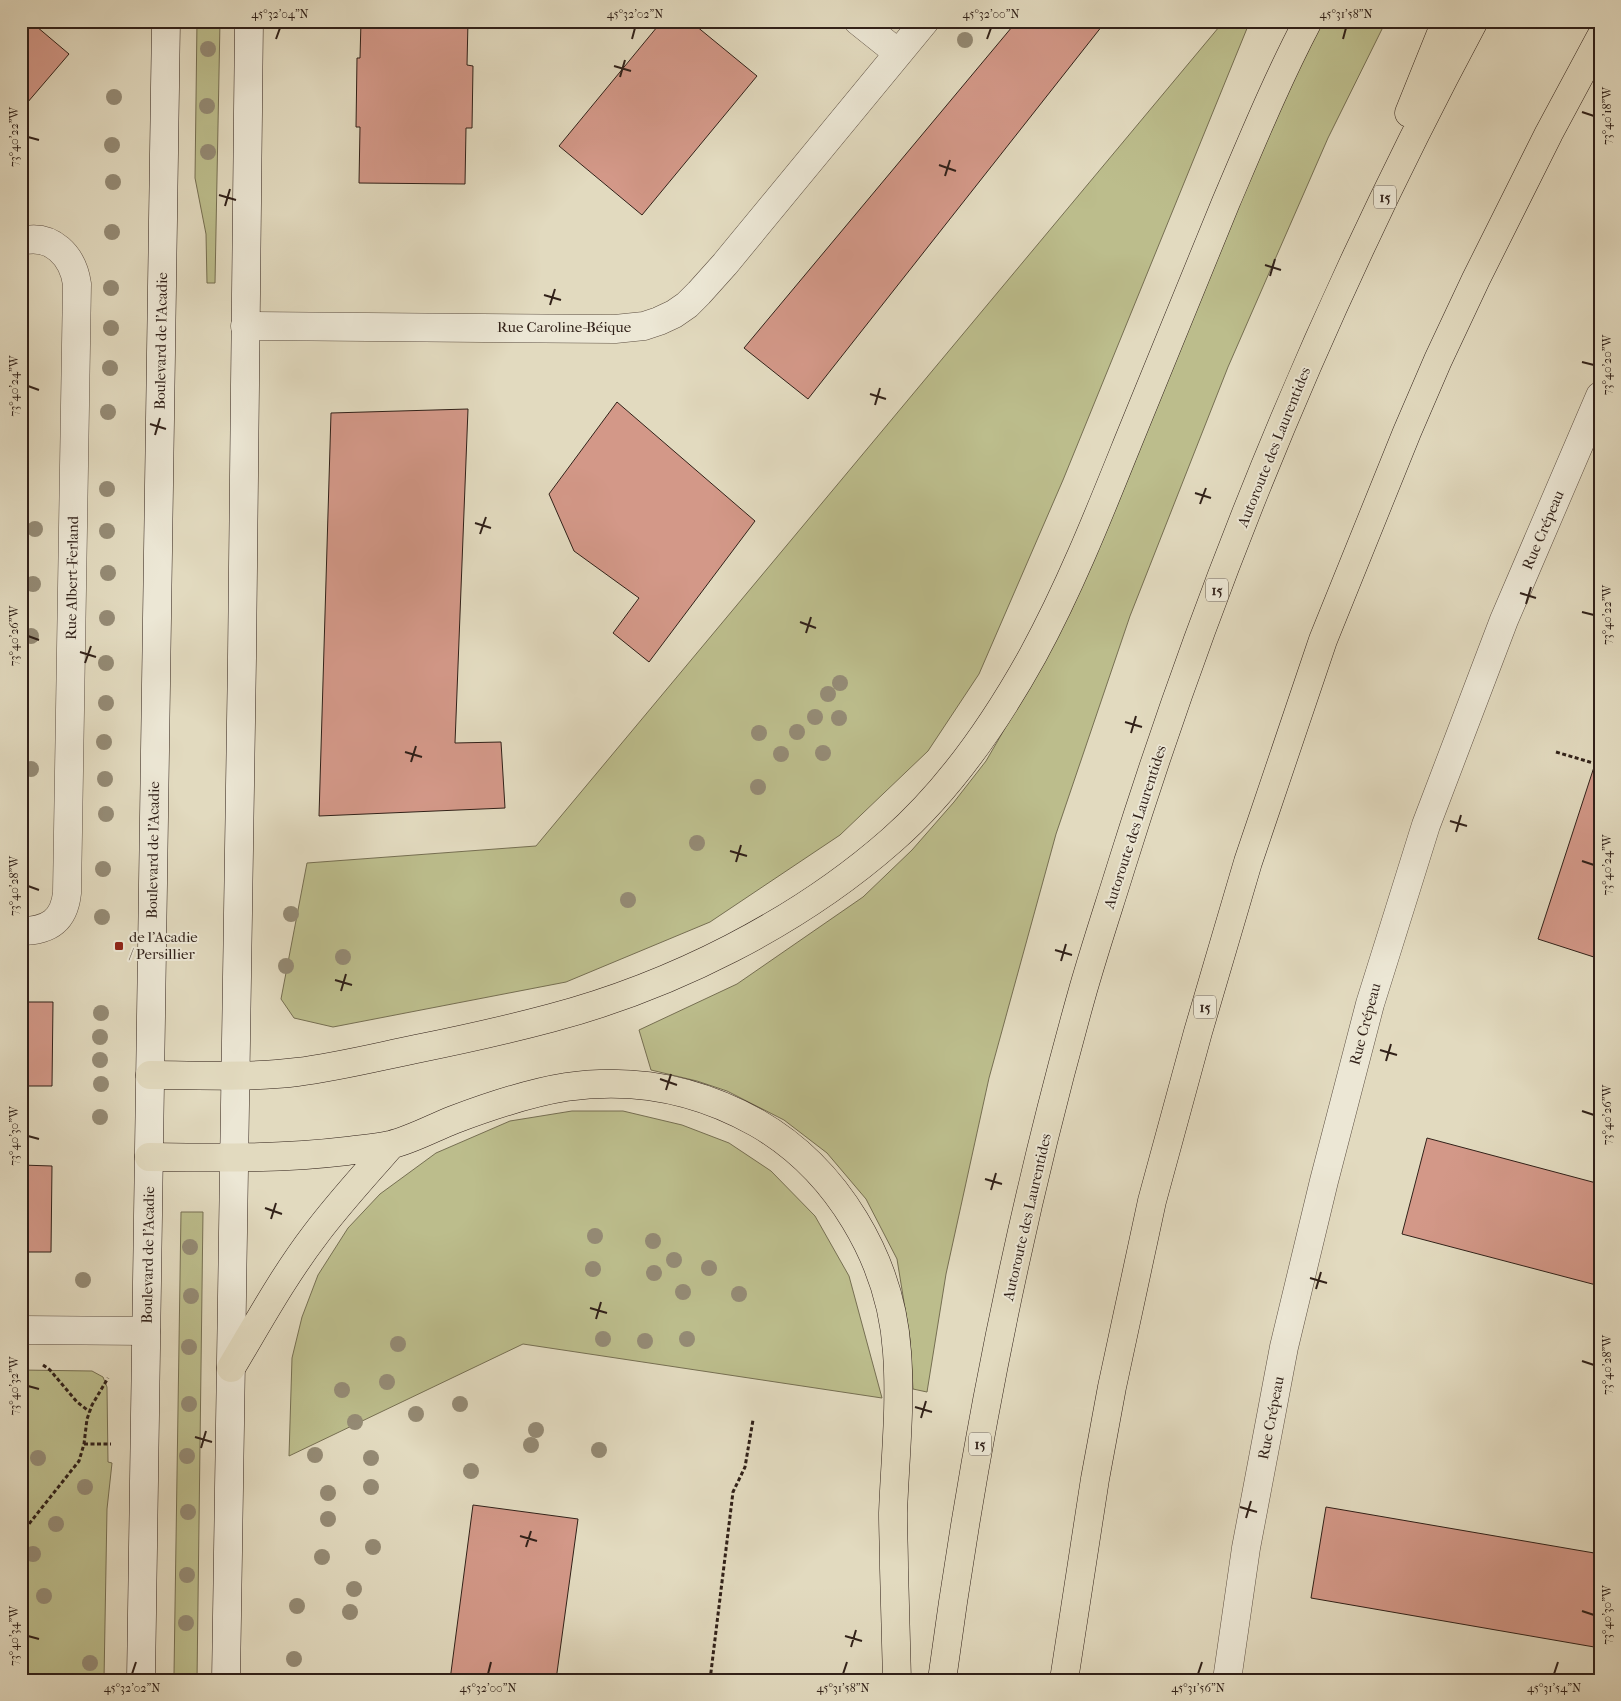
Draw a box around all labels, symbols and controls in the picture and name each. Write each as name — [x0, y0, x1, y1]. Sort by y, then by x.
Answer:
text: 45°32'04"N — [251, 7, 309, 21]
text: 45°32'02"N — [607, 7, 663, 21]
text: 45°32'00"N — [962, 7, 1020, 21]
text: 45°31'58"N — [1319, 7, 1373, 21]
text: 73°40'18"W — [1600, 86, 1614, 145]
text: 73°40'22"W — [7, 106, 21, 167]
road number: 15 — [1374, 186, 1396, 208]
street label: Boulevard de l'Acadie — [151, 271, 171, 410]
street label: Rue Caroline-Béique — [497, 318, 632, 336]
text: 73°40'20"W — [1600, 333, 1614, 395]
text: 73°40'24"W — [7, 354, 21, 417]
street label: Autoroute des Laurentides — [1233, 364, 1315, 531]
street label: Rue Crépeau — [1518, 487, 1568, 572]
street label: Rue Albert-Ferland — [62, 515, 82, 640]
road number: 15 — [1206, 578, 1228, 602]
text: 73°40'22"W — [1600, 584, 1614, 645]
text: 73°40'26"W — [7, 605, 21, 666]
street label: Autoroute des Laurentides — [1100, 742, 1170, 912]
street label: Boulevard de l'Acadie — [143, 780, 163, 919]
text: 73°40'24"W — [1600, 833, 1614, 896]
text: 73°40'28"W — [7, 855, 21, 916]
place label: de l'Acadie / Persillier — [128, 928, 198, 963]
marker: de l'Acadie / Persillier — [113, 940, 125, 952]
street label: Rue Crépeau — [1345, 980, 1385, 1067]
road number: 15 — [1194, 996, 1216, 1019]
text: 73°40'26"W — [1600, 1084, 1614, 1145]
text: 73°40'30"W — [7, 1105, 21, 1166]
street label: Autoroute des Laurentides — [999, 1131, 1055, 1303]
street label: Boulevard de l'Acadie — [138, 1185, 158, 1324]
text: 73°40'28"W — [1600, 1334, 1614, 1395]
text: 73°40'32"W — [7, 1355, 21, 1415]
street label: Rue Crépeau — [1254, 1374, 1288, 1461]
road number: 15 — [969, 1432, 991, 1456]
text: 73°40'30"W — [1600, 1584, 1614, 1645]
text: 73°40'34"W — [7, 1605, 21, 1666]
text: 45°32'02"N — [104, 1681, 160, 1695]
text: 45°32'00"N — [459, 1681, 517, 1695]
text: 45°31'58"N — [816, 1681, 870, 1695]
text: 45°31'56"N — [1171, 1681, 1225, 1695]
text: 45°31'54"N — [1527, 1681, 1581, 1695]

